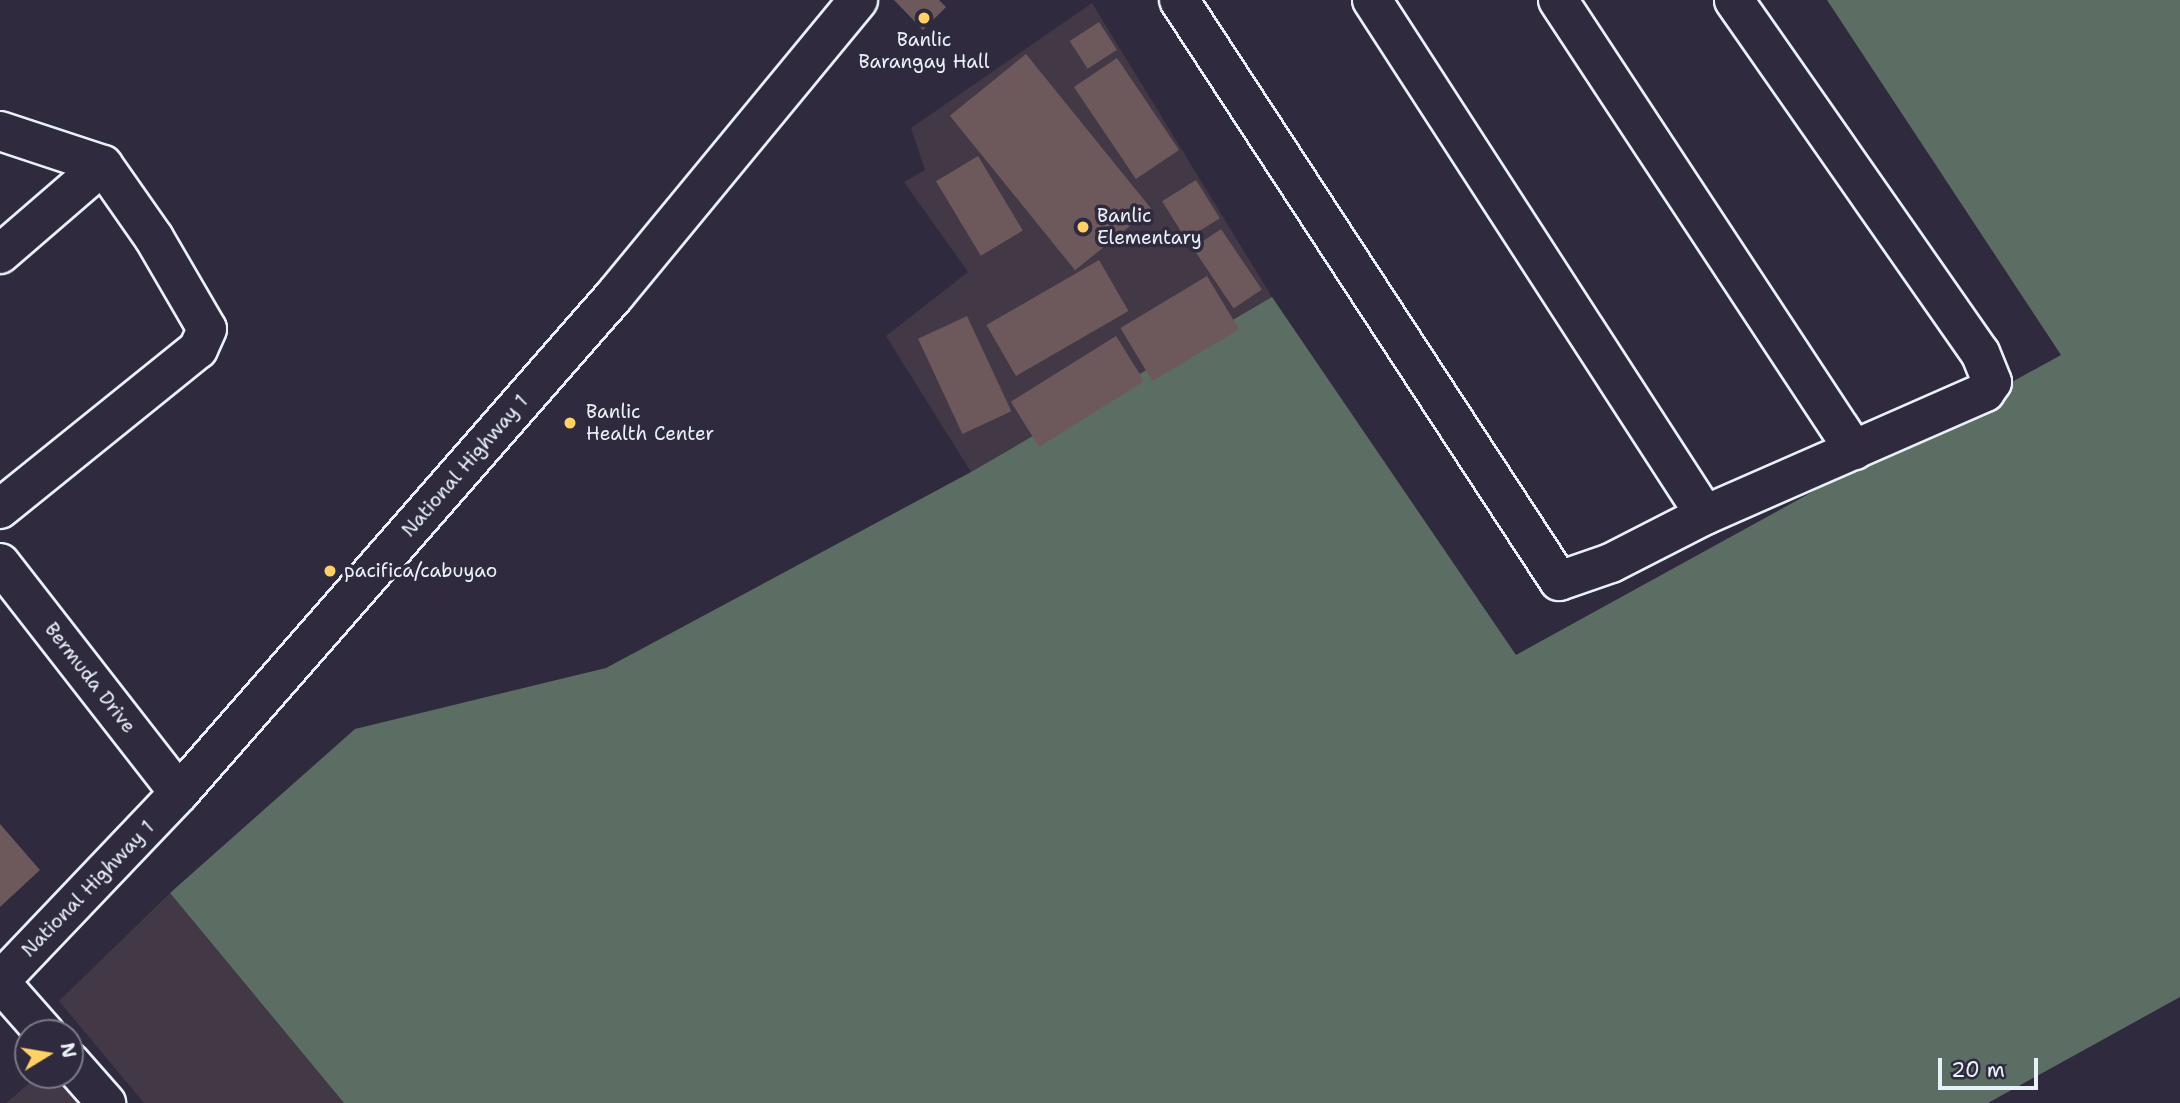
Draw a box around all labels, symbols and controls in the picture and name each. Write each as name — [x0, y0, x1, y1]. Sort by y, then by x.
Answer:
marker: Banlic Barangay Hall — [916, 10, 932, 26]
place label: Banlic Barangay Hall — [859, 29, 989, 73]
place label: Banlic Elementary — [1097, 205, 1202, 249]
marker: Banlic Elementary — [1075, 219, 1091, 235]
street label: National Highway 1 — [397, 390, 533, 542]
place label: Banlic Health Center — [586, 401, 714, 445]
marker: Banlic Health Center — [560, 413, 580, 433]
place label: pacifica/cabuyao — [344, 560, 497, 582]
marker: pacifica/cabuyao — [322, 563, 338, 579]
street label: Bermuda Drive — [40, 618, 140, 738]
street label: National Highway 1 — [17, 816, 159, 962]
north arrow — [14, 1019, 84, 1089]
text: N — [54, 1041, 82, 1060]
scale bar — [1942, 1044, 2042, 1088]
text: 20 m — [1951, 1056, 2005, 1084]

